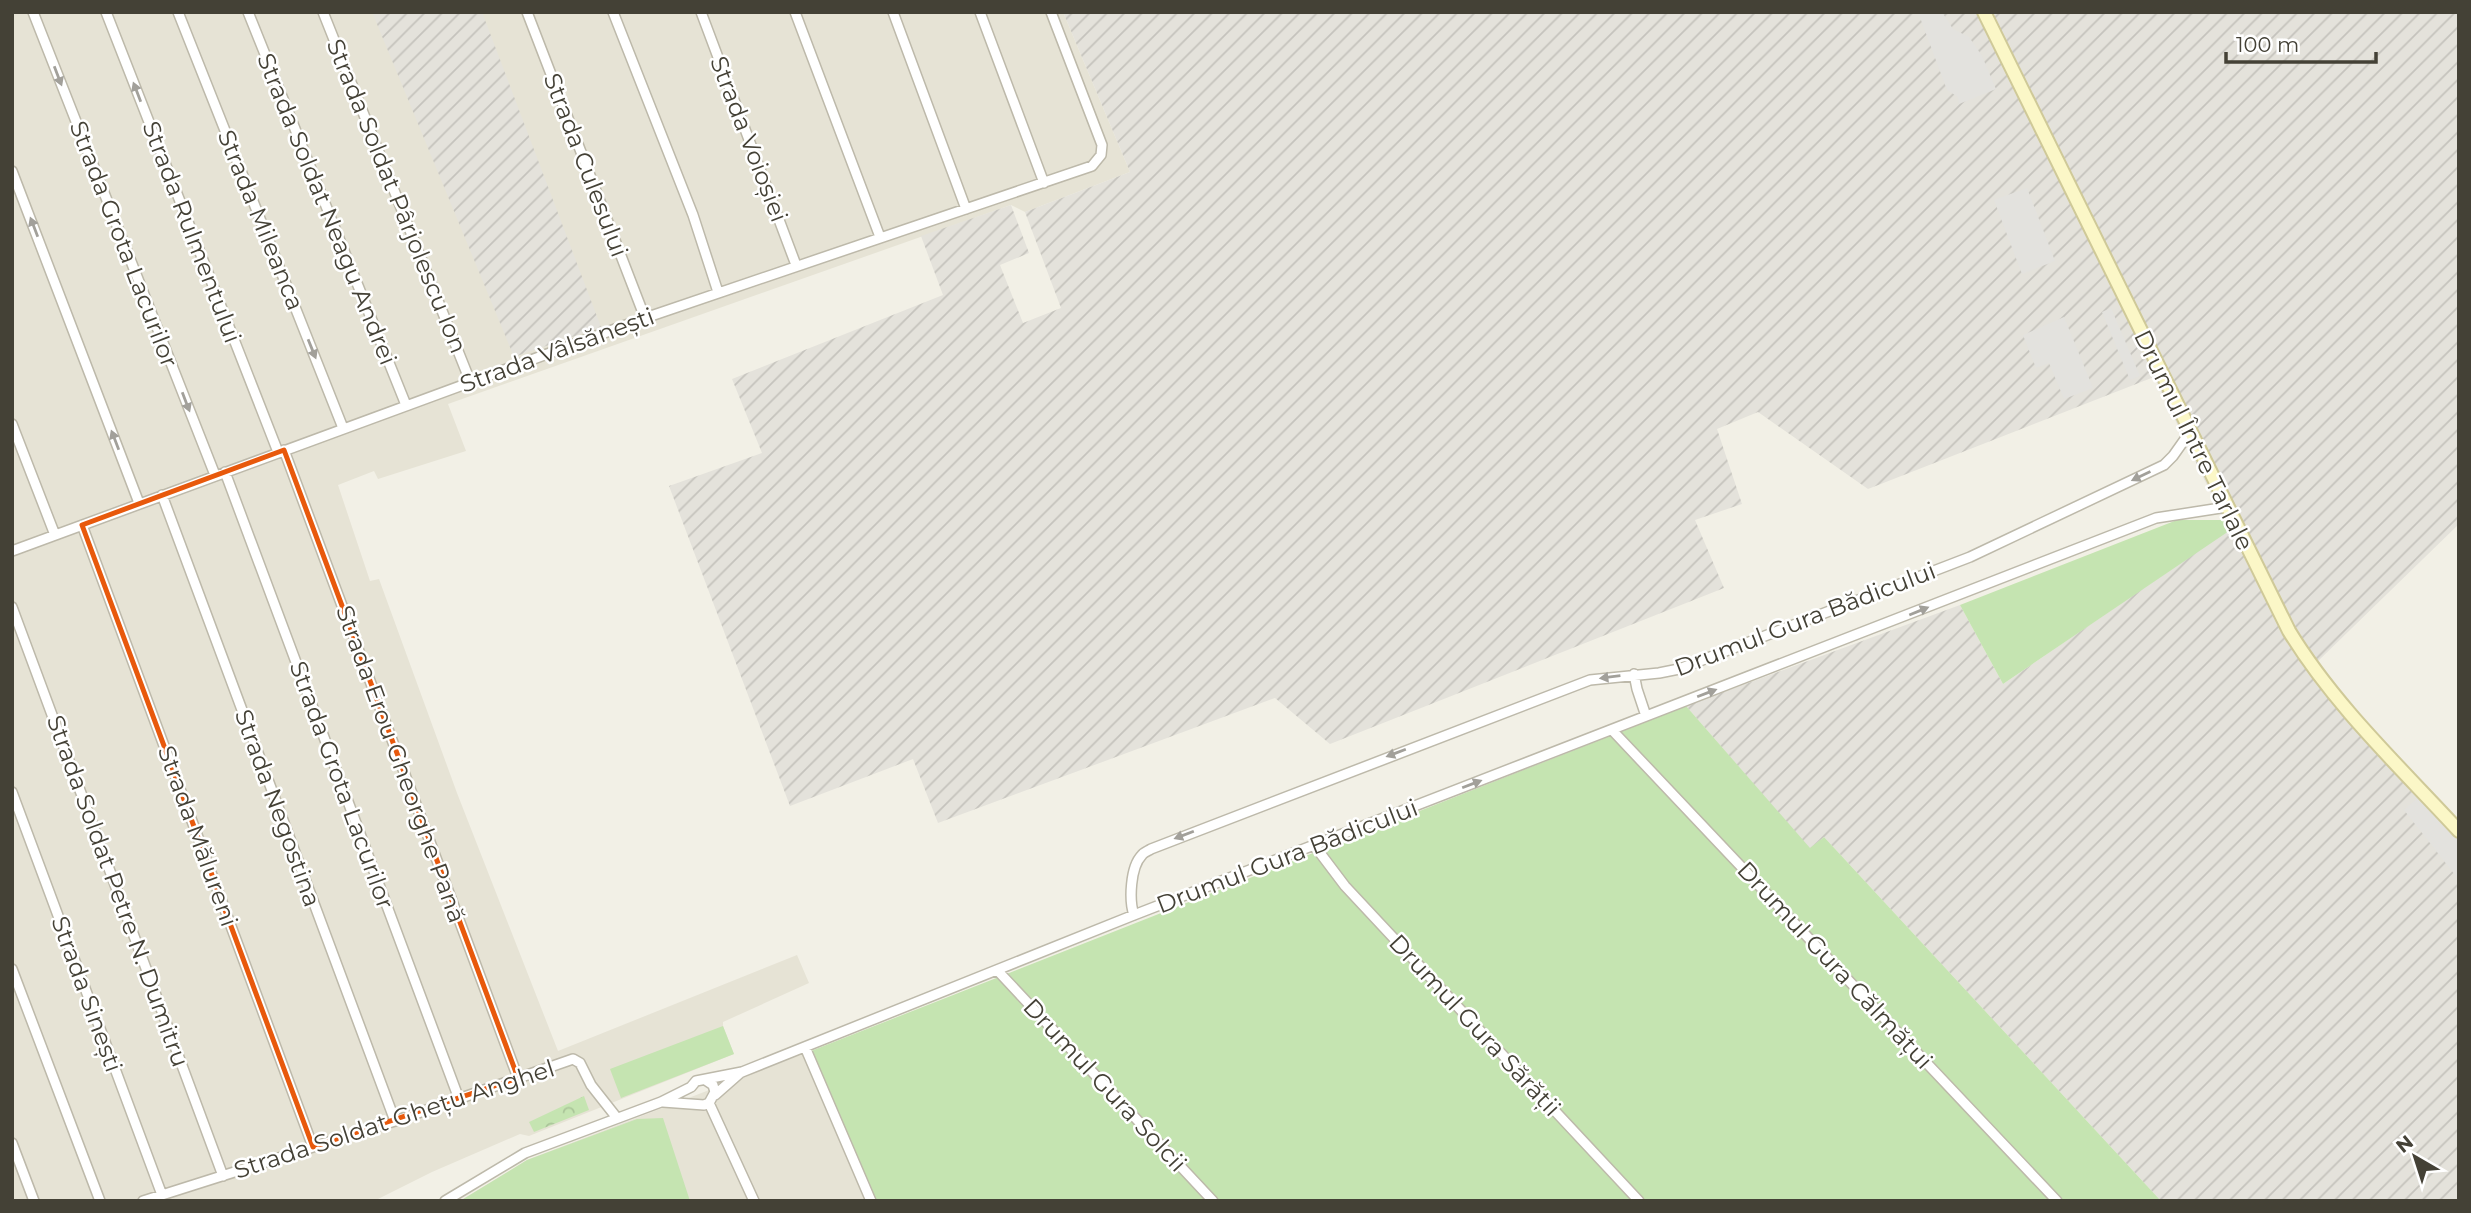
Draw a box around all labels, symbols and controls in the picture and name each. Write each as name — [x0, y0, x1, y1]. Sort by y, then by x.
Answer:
scale bar — [2226, 21, 2376, 65]
text: 100 m — [2236, 32, 2299, 57]
street label: Strada Soldat Pârjolescu Ion — [321, 35, 473, 357]
street label: Strada Soldat Neagu Andrei — [251, 49, 403, 369]
street label: Strada Voioșiei — [704, 52, 794, 226]
one-way arrow — [53, 65, 64, 86]
street label: Strada Culesului — [538, 69, 634, 261]
one-way arrow — [131, 81, 142, 102]
street label: Strada Grota Lacurilor — [64, 117, 184, 371]
street label: Strada Rulmentului — [136, 117, 248, 347]
street label: Strada Mileanca — [212, 126, 310, 314]
one-way arrow — [28, 217, 39, 238]
street label: Strada Vâlsănești — [456, 301, 658, 399]
street label: Drumul Între Tarlale — [2128, 325, 2260, 555]
one-way arrow — [306, 339, 317, 360]
one-way arrow — [181, 391, 192, 412]
one-way arrow — [109, 429, 120, 450]
one-way arrow — [2131, 471, 2151, 482]
street label: Drumul Gura Bădicului — [1670, 556, 1940, 682]
street label: Strada Erou Gheorghe Pană — [330, 601, 472, 927]
one-way arrow — [1908, 605, 1929, 616]
street label: Strada Grota Lacurilor — [284, 657, 400, 913]
one-way arrow — [1599, 672, 1621, 683]
one-way arrow — [1696, 687, 1717, 698]
street label: Strada Negostina — [229, 705, 327, 911]
street label: Strada Soldat Petre N. Dumitru — [41, 711, 195, 1071]
street label: Strada Mălureni — [152, 742, 244, 930]
one-way arrow — [1385, 748, 1406, 759]
one-way arrow — [1461, 778, 1482, 789]
street label: Drumul Gura Bădicului — [1152, 793, 1422, 919]
one-way arrow — [1173, 830, 1194, 841]
street label: Drumul Gura Călmățui — [1731, 855, 1939, 1075]
street label: Strada Sinești — [45, 912, 129, 1076]
street label: Drumul Gura Sărății — [1383, 928, 1567, 1122]
street label: Drumul Gura Solcii — [1017, 992, 1193, 1178]
street label: Strada Soldat Ghețu Anghel — [230, 1053, 558, 1185]
north arrow — [2380, 1122, 2450, 1192]
text: N — [2391, 1130, 2418, 1158]

